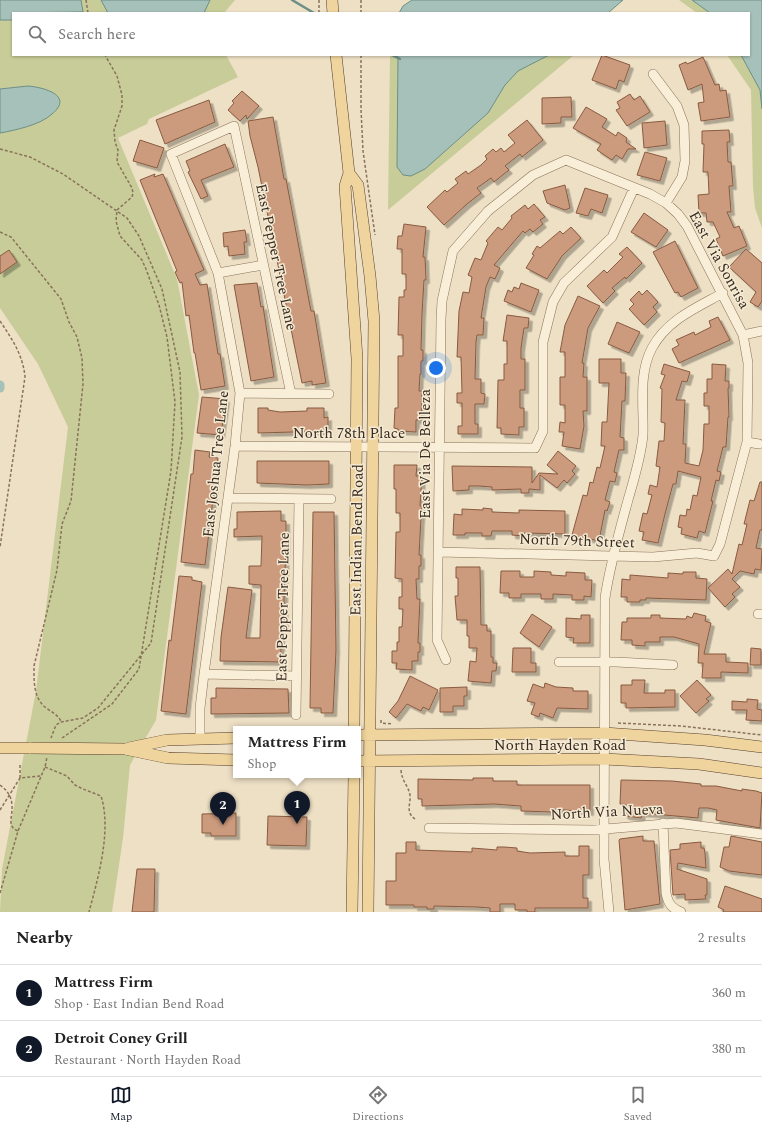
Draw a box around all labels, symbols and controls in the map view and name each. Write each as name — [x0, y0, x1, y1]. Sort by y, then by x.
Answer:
search box — [12, 12, 750, 56]
icon: search — [26, 23, 48, 45]
text: Search here — [58, 23, 136, 46]
street label: East Pepper Tree Lane — [249, 181, 303, 333]
street label: East Via Sonrisa — [683, 207, 756, 314]
your location — [426, 358, 446, 378]
street label: East Via De Belleza — [414, 388, 437, 519]
street label: East Joshua Tree Lane — [197, 389, 235, 539]
street label: North 78th Place — [293, 422, 405, 445]
street label: East Indian Bend Road — [344, 464, 370, 616]
street label: North 79th Street — [519, 527, 635, 555]
street label: East Pepper Tree Lane — [270, 532, 296, 682]
popup — [233, 726, 361, 778]
text: Mattress Firm — [247, 731, 347, 754]
street label: North Hayden Road — [494, 734, 626, 757]
text: Shop — [247, 754, 276, 774]
pin: 1 — [284, 791, 310, 824]
pin: 2 — [210, 792, 236, 825]
street label: North Via Nueva — [550, 798, 665, 826]
text: Nearby — [16, 925, 72, 951]
text: 2 results — [698, 928, 746, 948]
text: Mattress Firm — [54, 971, 153, 994]
text: 1 — [25, 983, 33, 1003]
text: 360 m — [712, 983, 746, 1003]
text: Shop · East Indian Bend Road — [54, 994, 224, 1014]
text: Detroit Coney Grill — [54, 1027, 188, 1050]
text: 2 — [25, 1039, 33, 1059]
text: 380 m — [712, 1039, 746, 1059]
text: Restaurant · North Hayden Road — [54, 1050, 241, 1070]
tab: Map — [110, 1084, 132, 1125]
tab: Directions — [352, 1084, 404, 1125]
tab: Saved — [624, 1084, 652, 1125]

